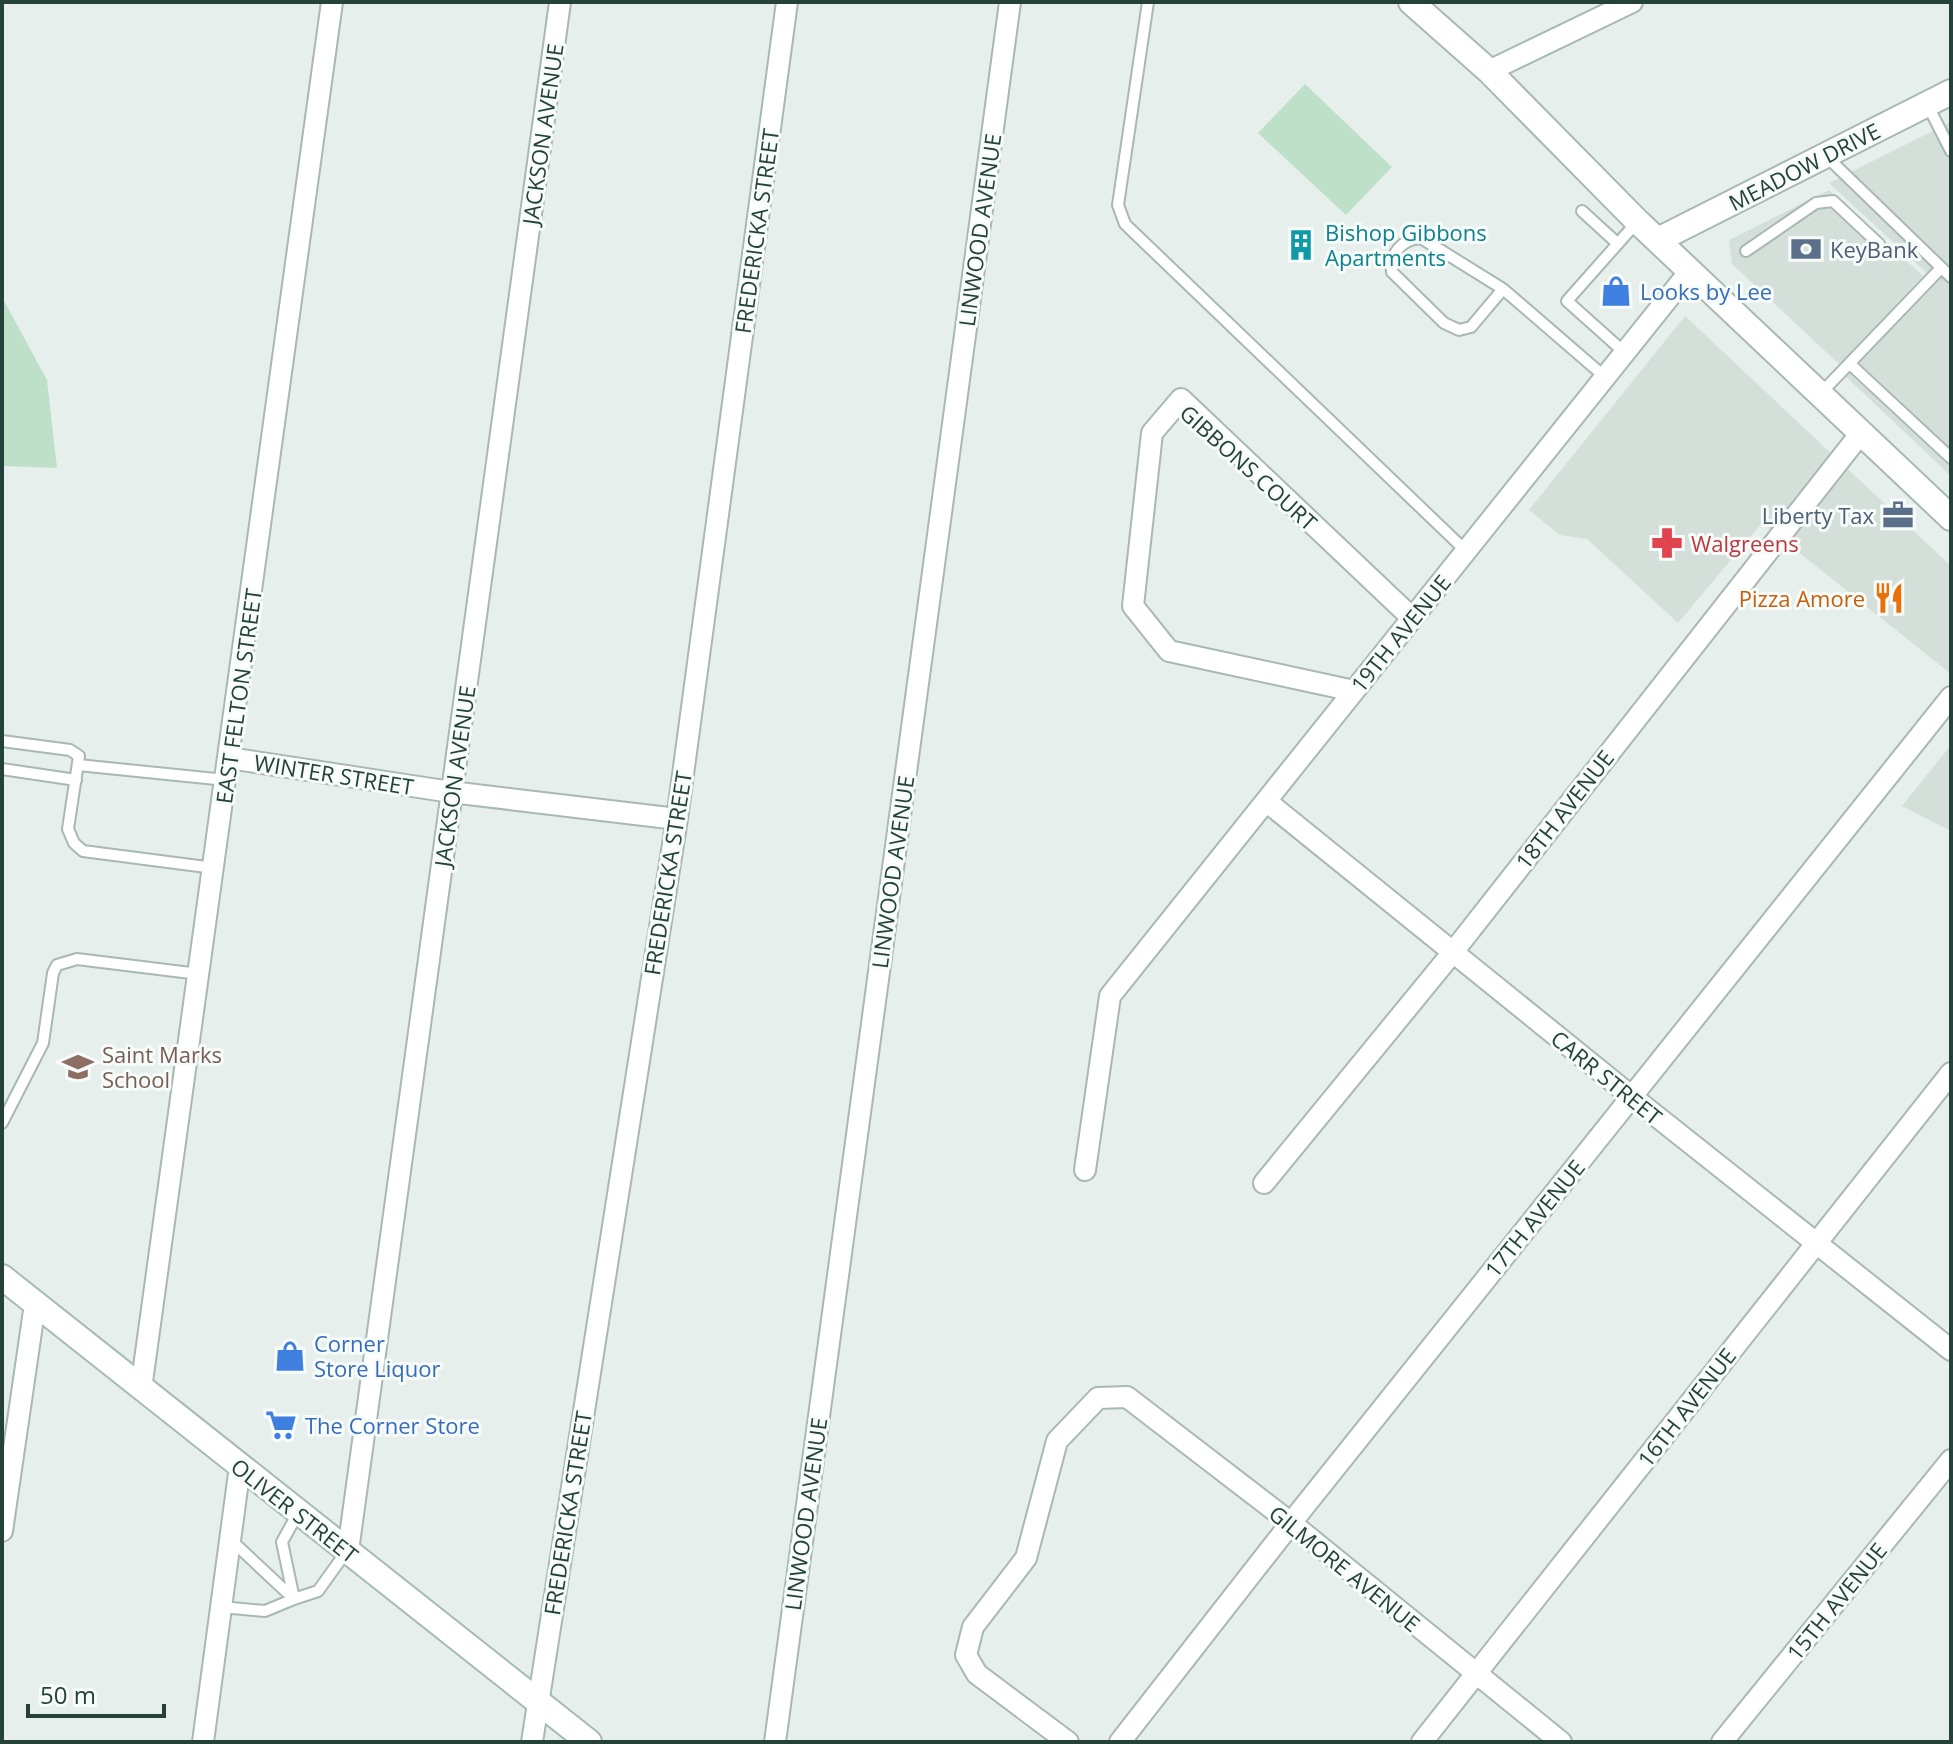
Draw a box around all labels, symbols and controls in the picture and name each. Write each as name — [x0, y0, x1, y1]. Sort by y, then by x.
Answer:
street label: JACKSON AVENUE — [514, 41, 570, 229]
street label: MEADOW DRIVE — [1723, 115, 1885, 217]
street label: FREDERICKA STREET — [727, 127, 785, 335]
street label: LINWOOD AVENUE — [951, 132, 1007, 328]
place label: Bishop Gibbons Apartments — [1325, 217, 1487, 272]
building icon: Bishop Gibbons Apartments — [1284, 228, 1318, 262]
bank icon: KeyBank — [1789, 232, 1823, 266]
place label: KeyBank — [1830, 234, 1919, 264]
shop icon: Looks by Lee — [1599, 274, 1633, 308]
place label: Looks by Lee — [1640, 276, 1772, 306]
street label: GIBBONS COURT — [1174, 397, 1324, 537]
office icon: Liberty Tax — [1881, 498, 1915, 532]
place label: Liberty Tax — [1762, 500, 1874, 530]
pharmacy icon: Walgreens — [1650, 526, 1684, 560]
place label: Walgreens — [1691, 528, 1799, 558]
street label: 19TH AVENUE — [1343, 568, 1457, 698]
restaurant icon: Pizza Amore — [1872, 581, 1906, 615]
place label: Pizza Amore — [1739, 583, 1865, 613]
street label: EAST FELTON STREET — [208, 586, 268, 806]
street label: JACKSON AVENUE — [426, 683, 482, 871]
street label: 18TH AVENUE — [1508, 743, 1620, 875]
street label: WINTER STREET — [252, 747, 416, 801]
street label: FREDERICKA STREET — [636, 769, 698, 977]
street label: LINWOOD AVENUE — [864, 774, 920, 970]
street label: CARR STREET — [1545, 1023, 1669, 1131]
place label: Saint Marks School — [102, 1039, 222, 1094]
school or university icon: Saint Marks School — [61, 1050, 95, 1084]
street label: 17TH AVENUE — [1477, 1153, 1591, 1283]
place label: Corner Store Liquor — [314, 1328, 440, 1383]
shop icon: Corner Store Liquor — [273, 1339, 307, 1373]
street label: 16TH AVENUE — [1630, 1341, 1742, 1473]
supermarket icon: The Corner Store — [264, 1408, 298, 1442]
street label: FREDERICKA STREET — [536, 1409, 598, 1617]
place label: The Corner Store — [305, 1410, 480, 1440]
street label: LINWOOD AVENUE — [777, 1416, 833, 1612]
street label: OLIVER STREET — [225, 1451, 365, 1569]
street label: GILMORE AVENUE — [1263, 1498, 1427, 1638]
street label: 15TH AVENUE — [1779, 1536, 1893, 1666]
scale bar — [28, 1668, 164, 1718]
text: 50 m — [40, 1678, 96, 1711]

